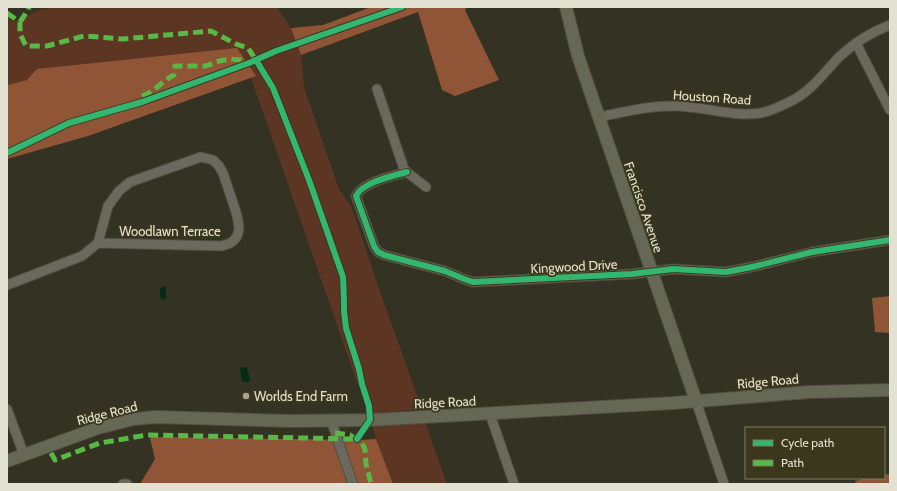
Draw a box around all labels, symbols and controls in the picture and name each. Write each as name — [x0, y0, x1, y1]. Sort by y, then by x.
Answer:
street label: Houston Road — [672, 86, 752, 108]
street label: Francisco Avenue — [621, 160, 667, 255]
street label: Woodlawn Terrace — [119, 223, 221, 239]
street label: Kingwood Drive — [530, 256, 618, 276]
street label: Ridge Road — [736, 370, 800, 392]
place label: Worlds End Farm — [254, 388, 348, 404]
marker: Worlds End Farm — [241, 391, 251, 401]
street label: Ridge Road — [414, 392, 476, 412]
street label: Ridge Road — [75, 398, 139, 428]
legend — [745, 427, 885, 479]
text: Cycle path — [781, 435, 834, 450]
text: Path — [781, 455, 804, 470]

